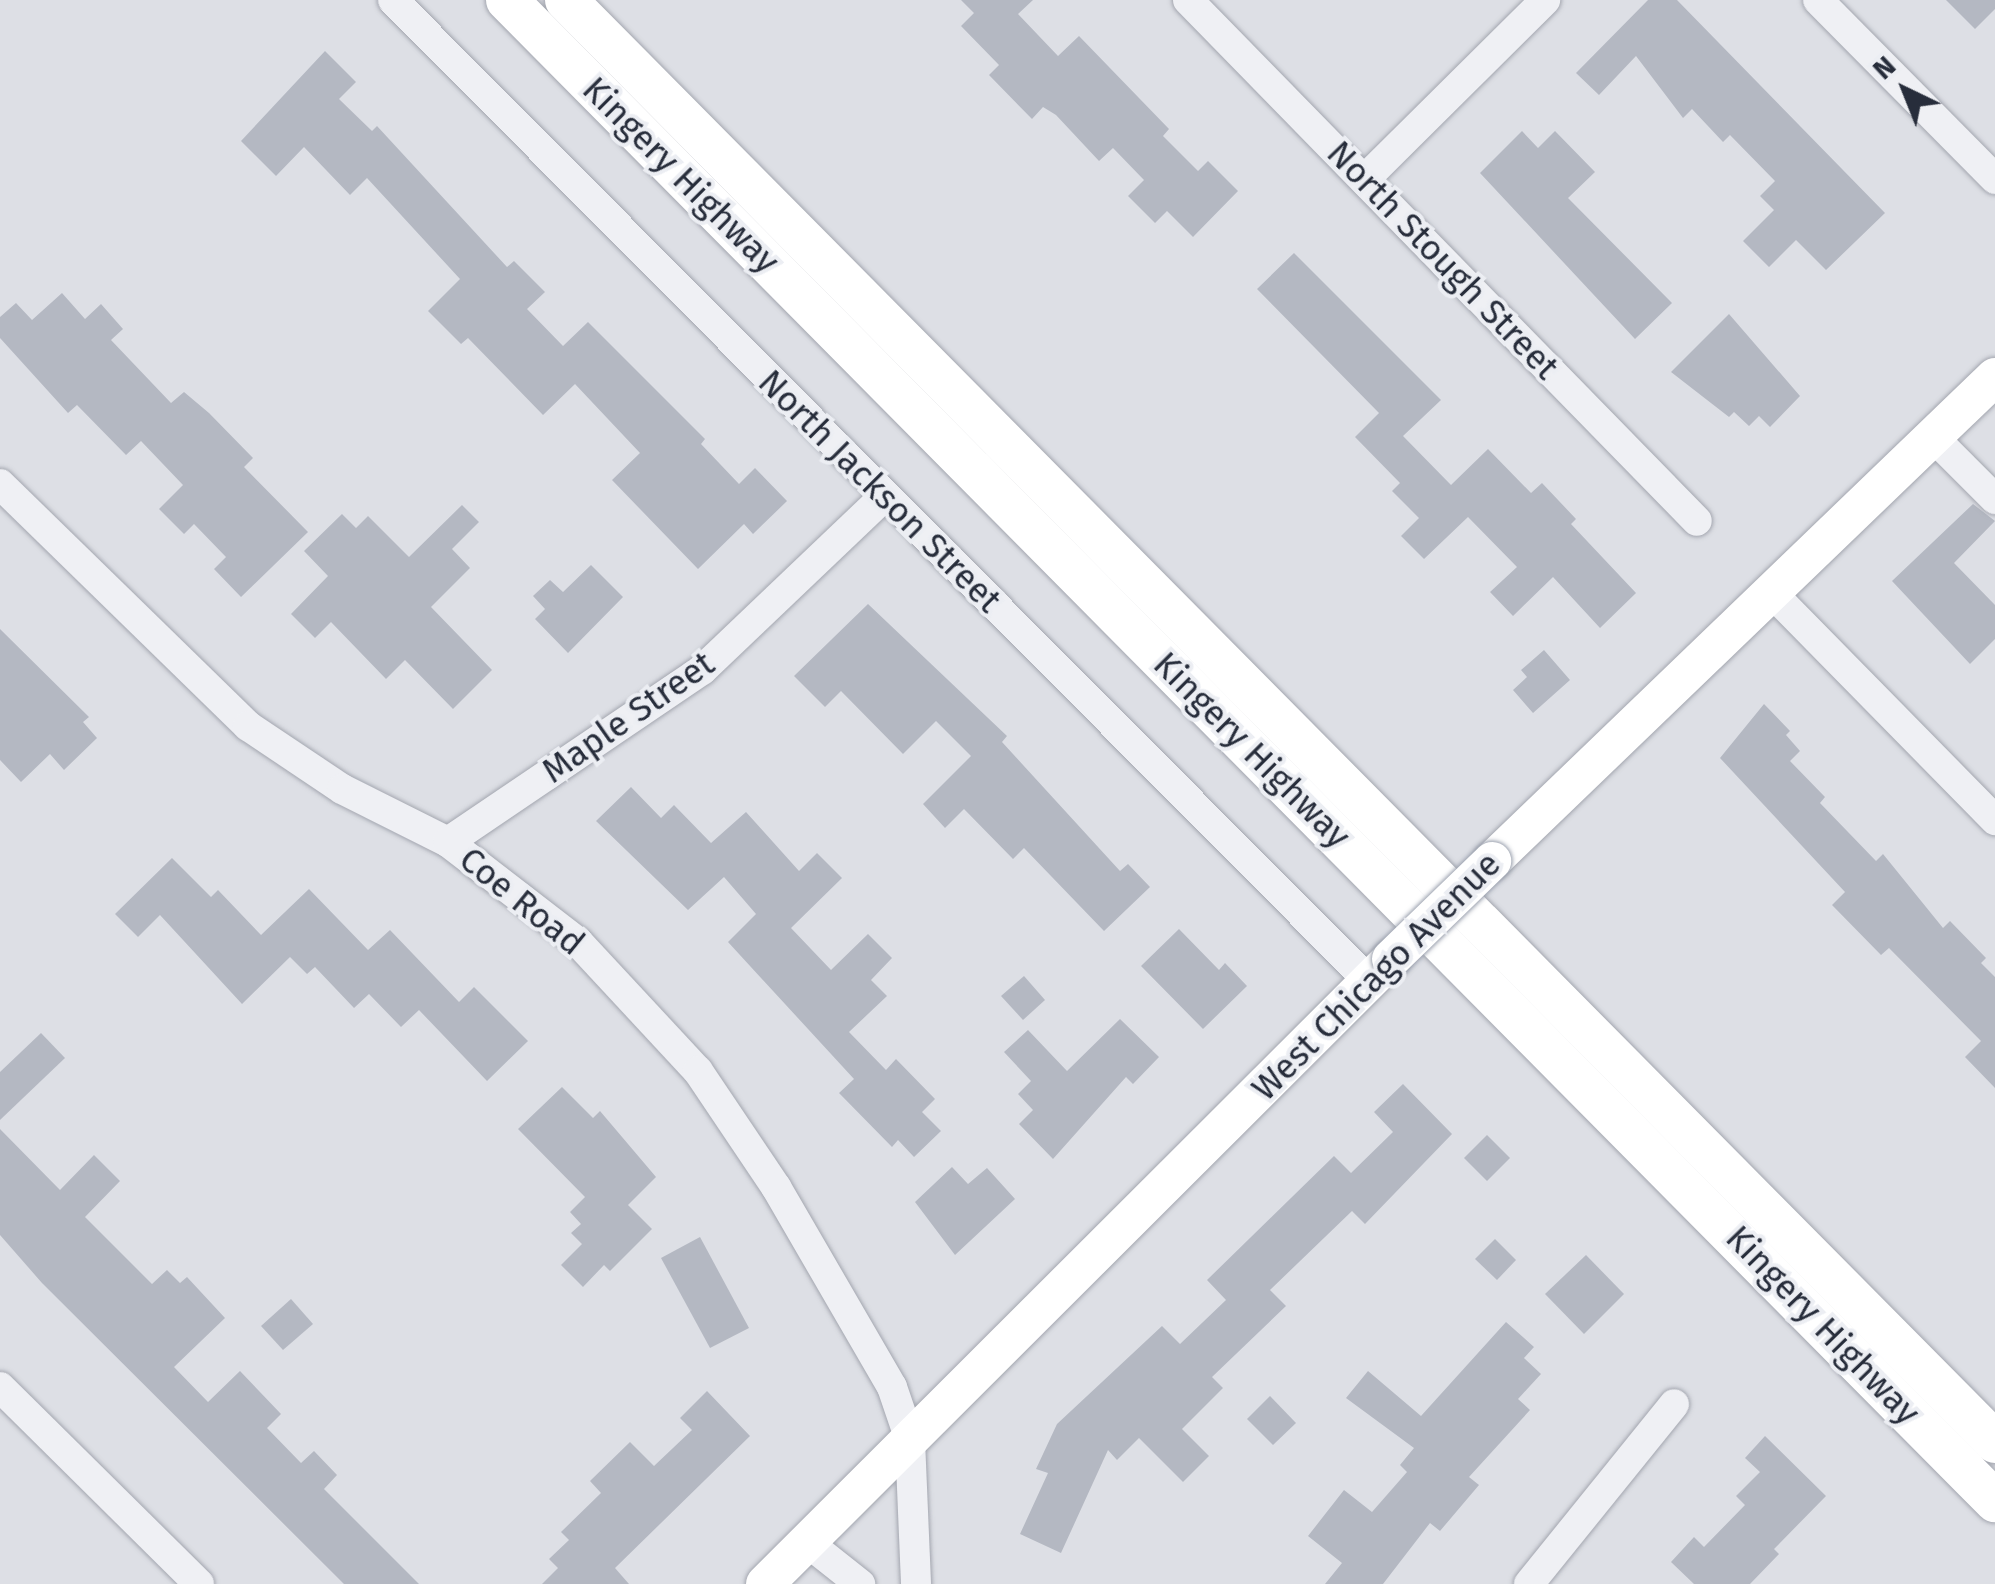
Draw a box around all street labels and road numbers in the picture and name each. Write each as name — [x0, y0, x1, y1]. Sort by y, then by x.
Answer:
street label: Kingery Highway — [574, 68, 788, 282]
street label: North Stough Street — [1318, 132, 1568, 388]
street label: North Jackson Street — [750, 361, 1010, 621]
street label: Maple Street — [534, 642, 722, 792]
street label: Kingery Highway — [1145, 643, 1359, 857]
street label: Coe Road — [451, 838, 593, 964]
street label: West Chicago Avenue — [1243, 843, 1509, 1109]
street label: Kingery Highway — [1717, 1217, 1929, 1433]

